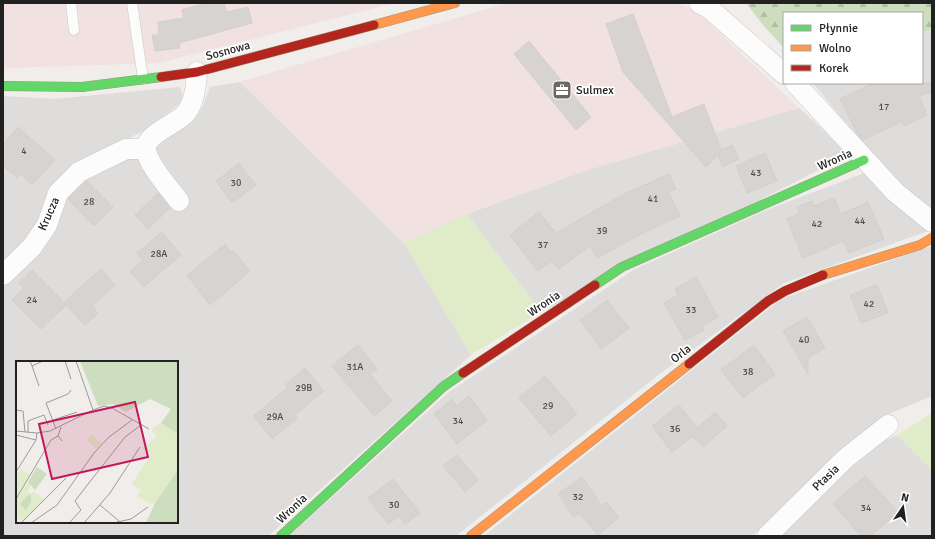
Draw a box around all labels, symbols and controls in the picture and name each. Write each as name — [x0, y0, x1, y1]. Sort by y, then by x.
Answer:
legend — [783, 12, 923, 84]
text: Płynnie — [819, 21, 858, 36]
street label: Sosnowa — [204, 38, 252, 64]
text: Wolno — [819, 41, 851, 56]
text: Korek — [819, 61, 848, 76]
office icon: Sulmex — [551, 79, 573, 101]
place label: Sulmex — [576, 83, 614, 98]
house number: 17 — [879, 101, 889, 113]
house number: 4 — [21, 145, 27, 157]
street label: Wronia — [815, 146, 855, 174]
house number: 43 — [751, 167, 761, 179]
house number: 30 — [231, 177, 241, 189]
house number: 41 — [648, 193, 658, 205]
street label: Krucza — [35, 195, 63, 233]
house number: 28 — [84, 196, 94, 208]
house number: 44 — [855, 215, 866, 227]
house number: 42 — [812, 218, 822, 230]
house number: 39 — [597, 225, 607, 237]
house number: 37 — [538, 239, 548, 251]
house number: 28A — [151, 248, 167, 260]
street label: Wronia — [525, 288, 563, 320]
house number: 24 — [27, 294, 38, 306]
house number: 42 — [864, 298, 874, 310]
house number: 33 — [686, 304, 696, 316]
house number: 40 — [799, 334, 809, 346]
street label: Orla — [668, 341, 694, 367]
inset map — [16, 361, 178, 523]
house number: 31A — [347, 361, 363, 373]
house number: 38 — [743, 366, 753, 378]
house number: 29B — [296, 382, 312, 394]
house number: 29 — [543, 400, 553, 412]
house number: 29A — [267, 411, 283, 423]
house number: 34 — [453, 415, 464, 427]
house number: 36 — [670, 423, 680, 435]
street label: Ptasia — [809, 462, 843, 494]
north arrow — [883, 487, 923, 527]
street label: Wronia — [274, 491, 310, 527]
house number: 32 — [573, 491, 583, 503]
text: N — [900, 491, 910, 505]
house number: 30 — [389, 499, 399, 511]
house number: 34 — [861, 502, 872, 514]

